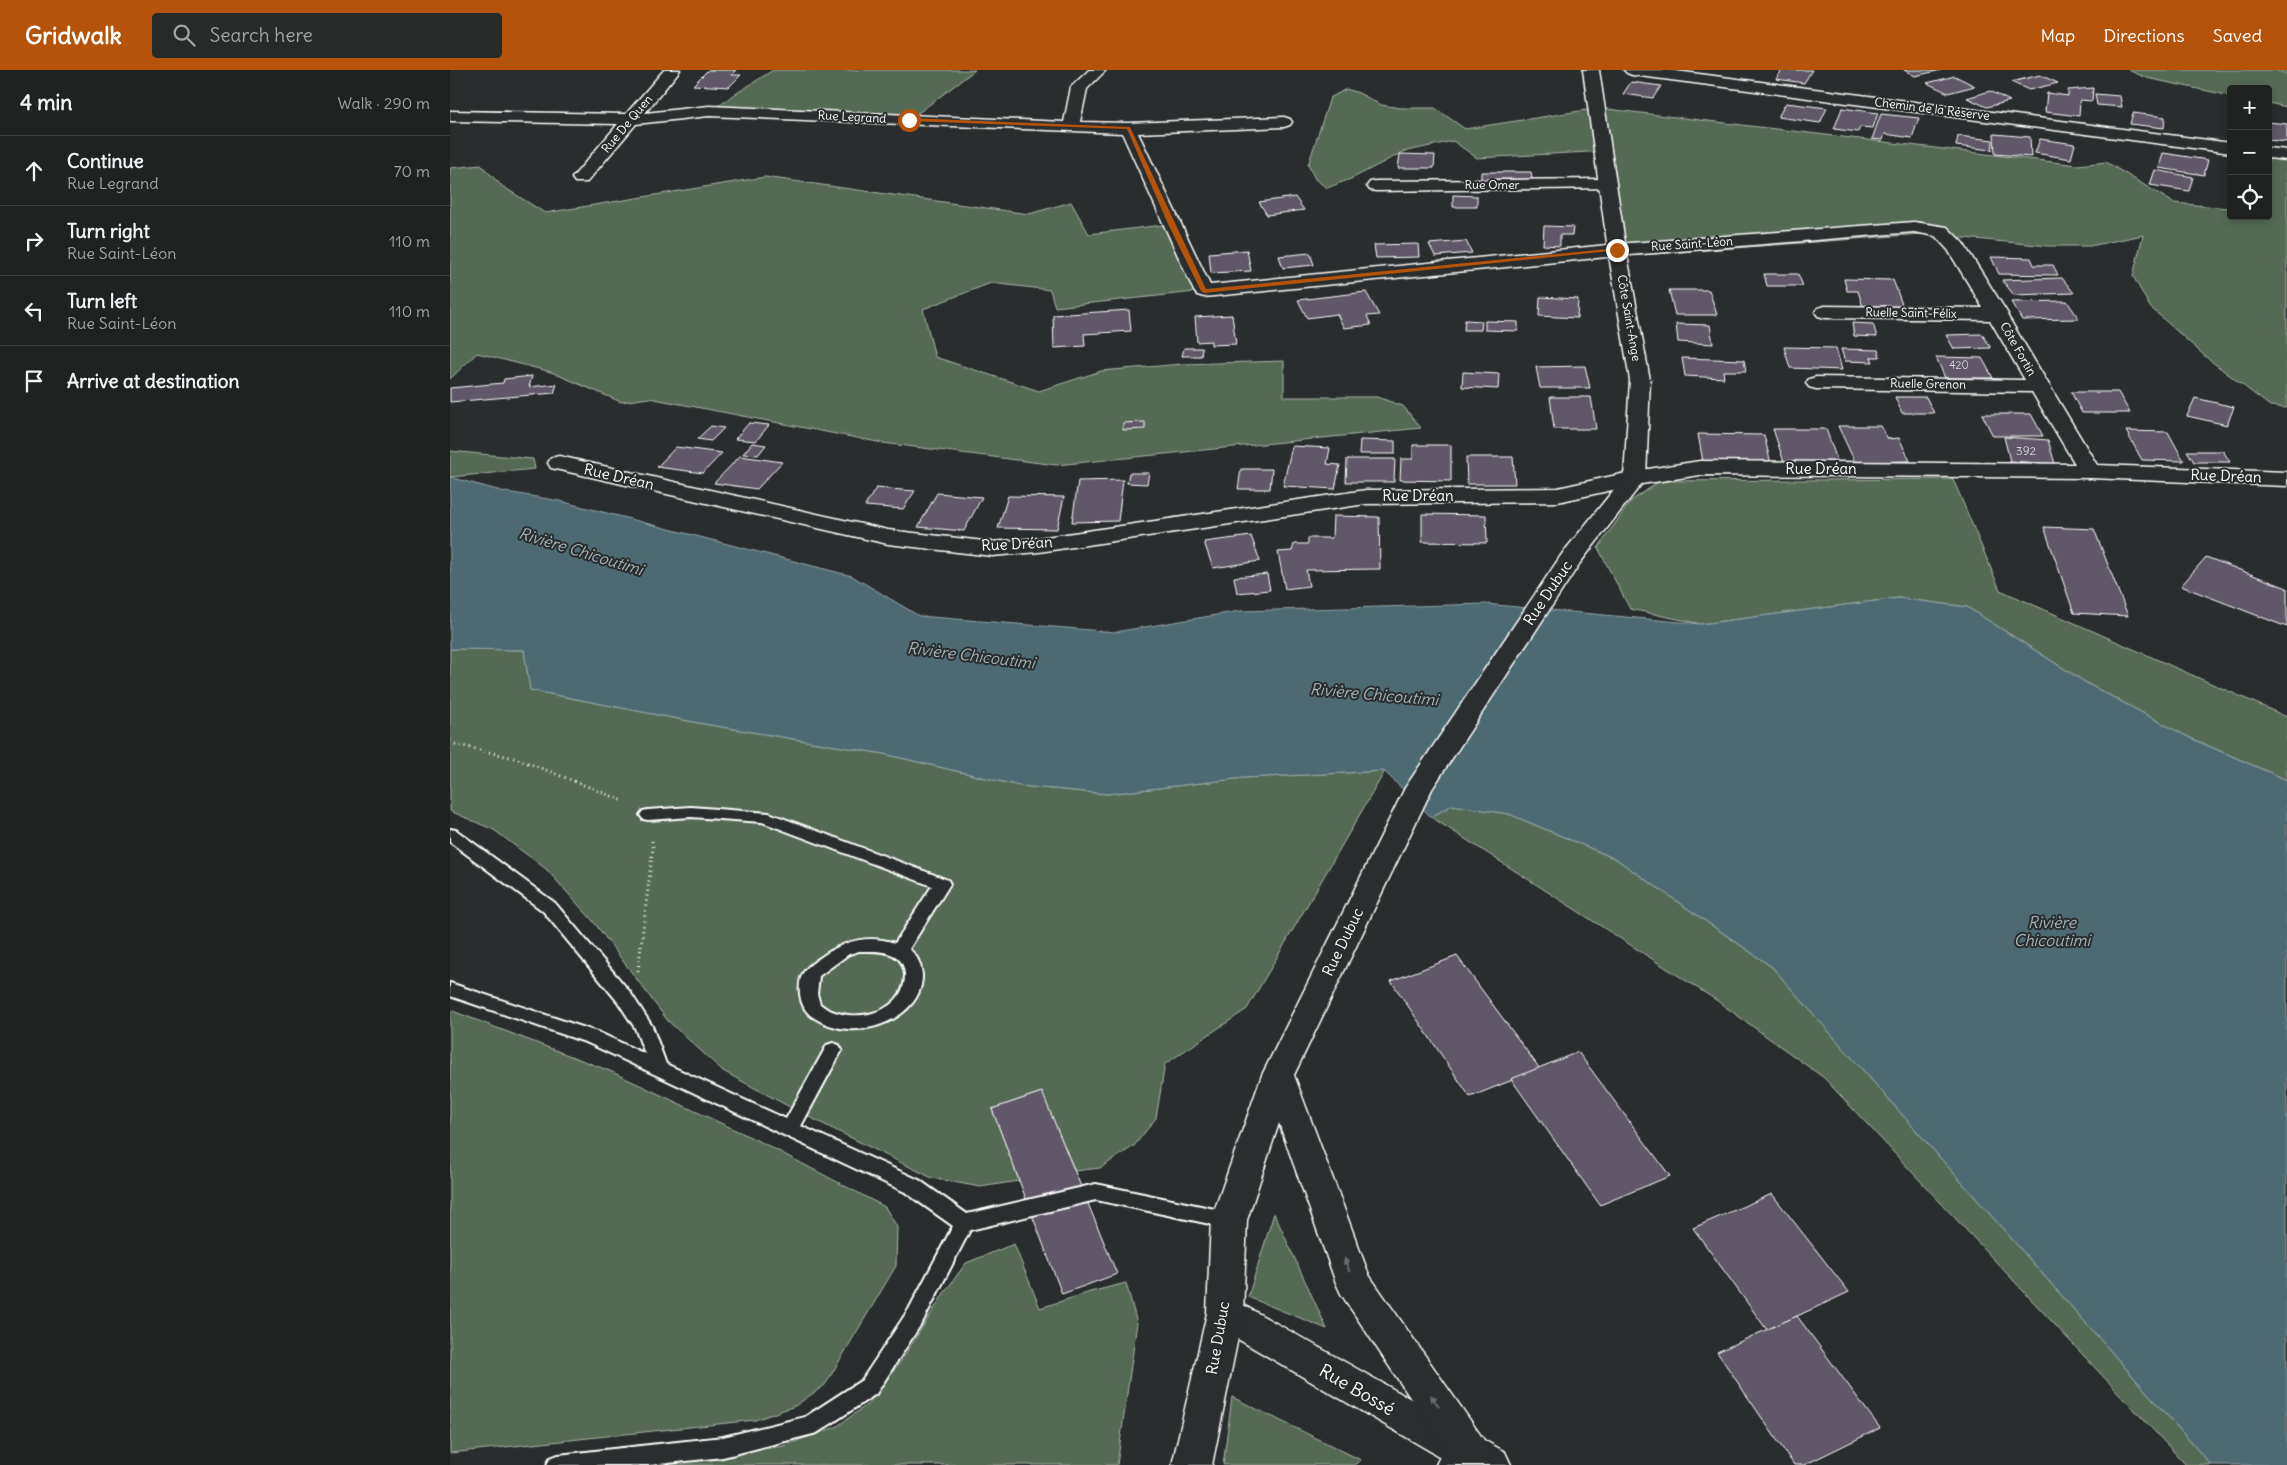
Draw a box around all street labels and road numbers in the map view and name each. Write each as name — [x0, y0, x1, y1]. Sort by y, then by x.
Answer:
street label: Rue De Quen — [598, 92, 655, 156]
street label: Chemin de la Réserve — [1874, 94, 1991, 123]
street label: Rue Legrand — [817, 107, 887, 126]
street label: Rue Omer — [1464, 177, 1520, 192]
street label: Rue Saint-Léon — [1650, 233, 1733, 254]
street label: Côte Saint-Ange — [1615, 274, 1644, 362]
street label: Ruelle Saint-Félix — [1865, 304, 1957, 321]
street label: Côte Fortin — [1997, 319, 2040, 378]
street label: Ruelle Grenon — [1890, 375, 1966, 392]
street label: Rue Dréan — [582, 459, 656, 494]
street label: Rue Dréan — [1785, 459, 1857, 478]
street label: Rue Dréan — [2190, 465, 2262, 486]
street label: Rue Dréan — [1382, 486, 1454, 505]
street label: Rue Dréan — [981, 532, 1053, 555]
street label: Rue Dubuc — [1519, 557, 1576, 629]
street label: Rue Dubuc — [1318, 904, 1367, 979]
street label: Rue Dubuc — [1202, 1300, 1233, 1376]
street label: Rue Bossé — [1315, 1359, 1399, 1420]

